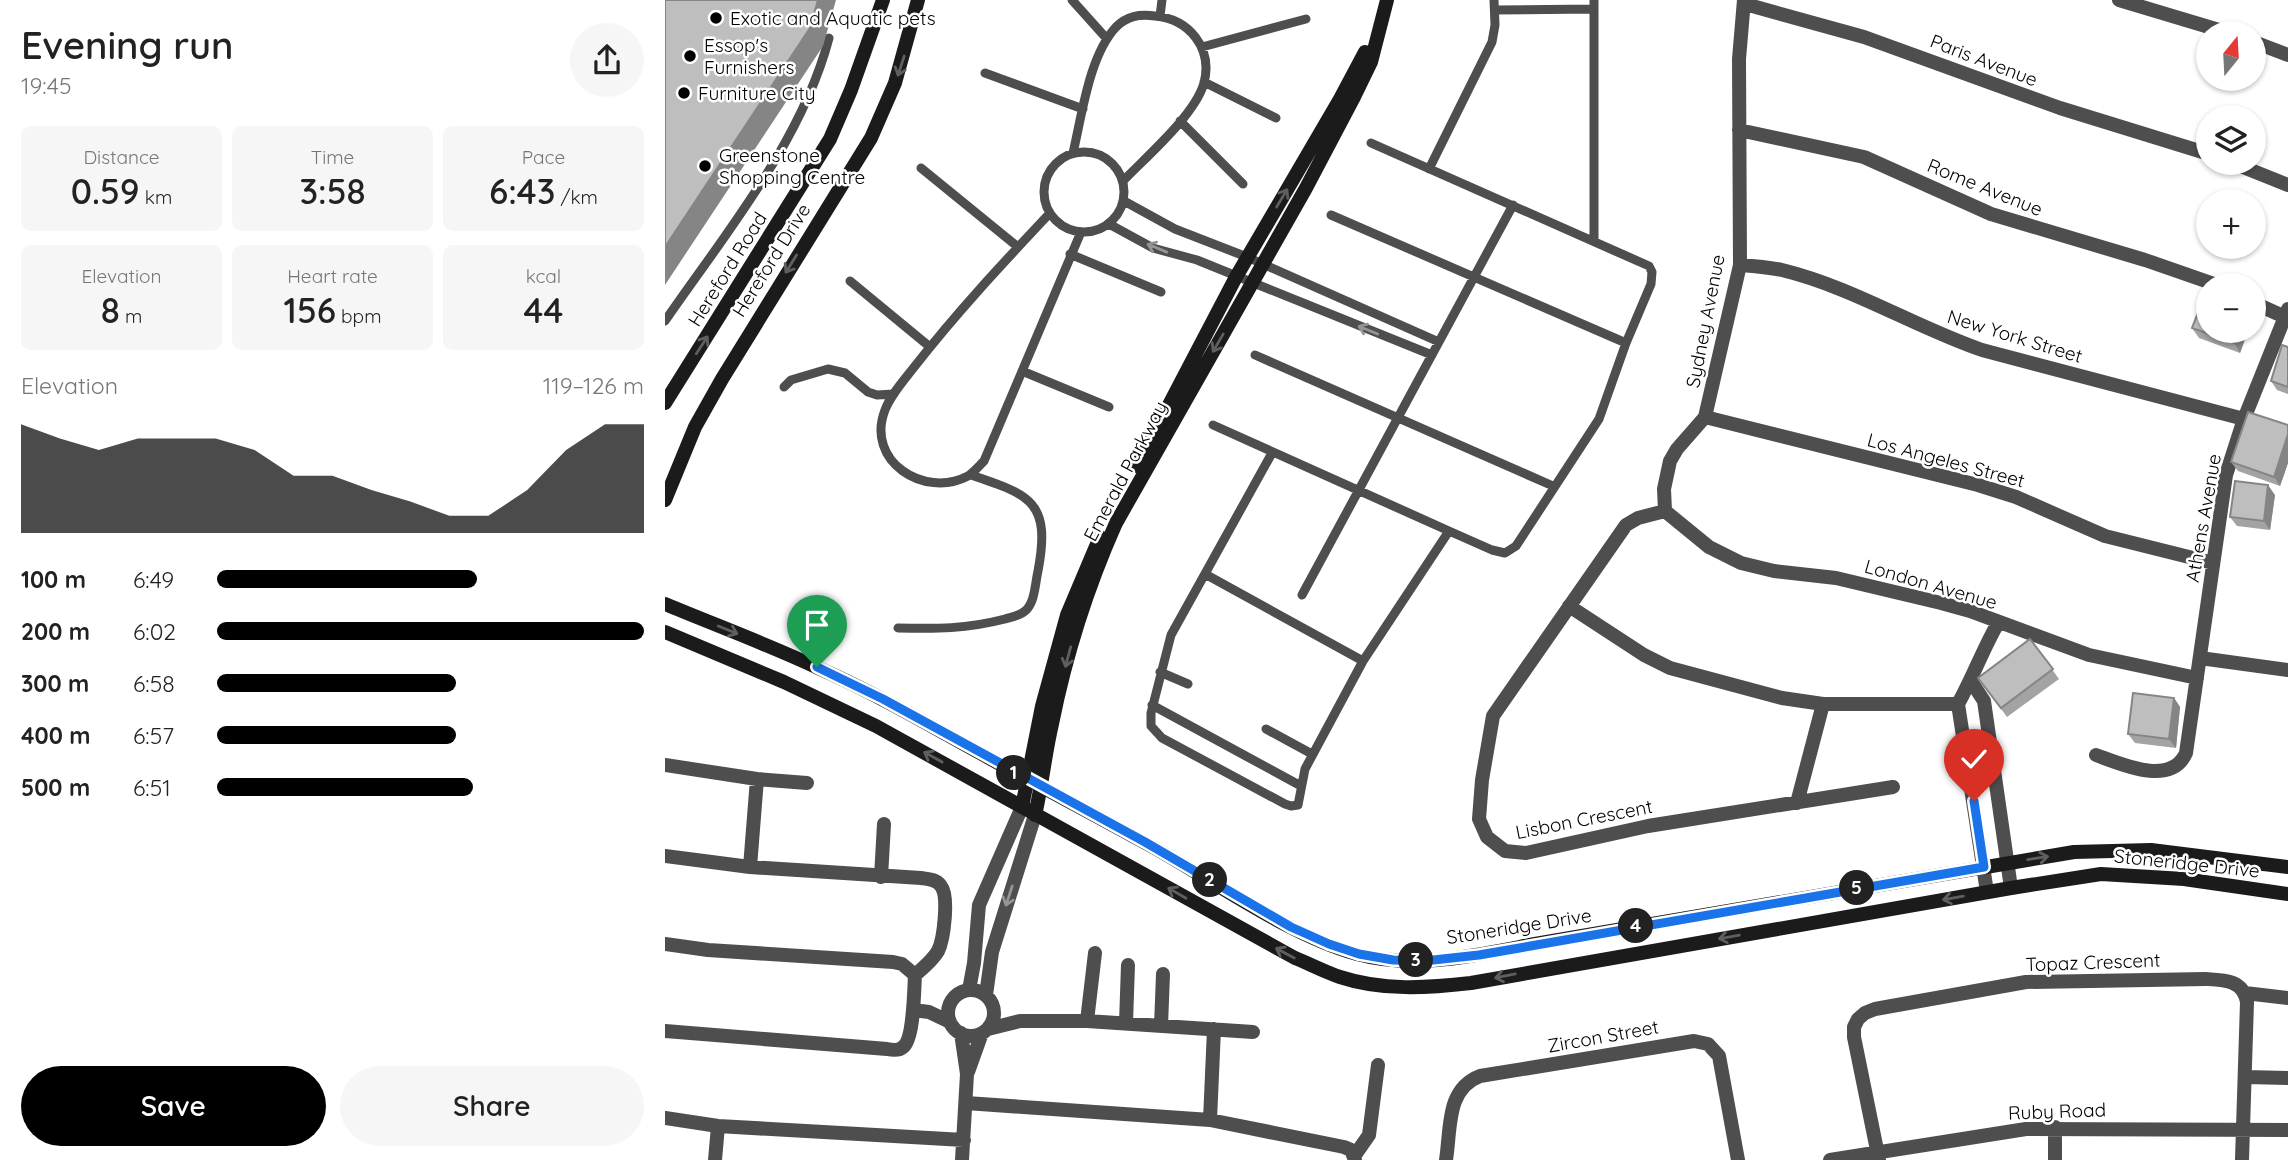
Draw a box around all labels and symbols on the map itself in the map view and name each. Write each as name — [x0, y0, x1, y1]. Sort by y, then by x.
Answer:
place label: Exotic and Aquatic pets — [730, 6, 936, 30]
marker: Exotic and Aquatic pets — [708, 10, 724, 26]
north arrow — [2196, 21, 2266, 91]
street label: Paris Avenue — [1927, 29, 2041, 91]
place label: Essop's Furnishers — [704, 33, 794, 79]
marker: Essop's Furnishers — [682, 48, 698, 64]
one-way arrow — [893, 55, 906, 77]
place label: Furniture City — [698, 81, 815, 105]
marker: Furniture City — [676, 85, 692, 101]
place label: Greenstone Shopping Centre — [719, 143, 865, 189]
street label: Rome Avenue — [1924, 153, 2046, 221]
marker: Greenstone Shopping Centre — [697, 158, 713, 174]
one-way arrow — [1275, 188, 1289, 208]
street label: Hereford Drive — [727, 199, 815, 321]
street label: Hereford Road — [682, 207, 772, 331]
one-way arrow — [1146, 241, 1168, 254]
street label: Sydney Avenue — [1680, 252, 1730, 390]
one-way arrow — [783, 254, 797, 274]
street label: New York Street — [1945, 304, 2085, 368]
one-way arrow — [1358, 322, 1380, 335]
one-way arrow — [1211, 332, 1225, 352]
one-way arrow — [695, 336, 709, 356]
street label: Emerald Parkway — [1078, 397, 1172, 545]
street label: Los Angeles Street — [1865, 427, 2027, 493]
street label: Athens Avenue — [2180, 452, 2226, 584]
street label: London Avenue — [1862, 554, 2000, 614]
pin — [787, 595, 847, 667]
one-way arrow — [717, 625, 738, 638]
one-way arrow — [1061, 645, 1074, 668]
pin — [1944, 729, 2004, 801]
one-way arrow — [923, 750, 943, 764]
pin: 1 — [997, 756, 1031, 790]
street label: Lisbon Crescent — [1513, 794, 1655, 844]
street label: Stoneridge Drive — [2113, 843, 2261, 883]
one-way arrow — [2026, 851, 2049, 864]
pin: 2 — [1193, 862, 1227, 898]
pin: 5 — [1839, 870, 1875, 906]
one-way arrow — [1002, 885, 1015, 907]
one-way arrow — [1167, 886, 1188, 899]
one-way arrow — [1942, 892, 1965, 905]
street label: Stoneridge Drive — [1445, 903, 1593, 949]
pin: 4 — [1619, 908, 1653, 944]
one-way arrow — [1718, 931, 1741, 944]
pin: 3 — [1399, 942, 1433, 978]
one-way arrow — [1275, 945, 1295, 959]
street label: Topaz Crescent — [2025, 948, 2161, 976]
one-way arrow — [1494, 969, 1517, 983]
street label: Zircon Street — [1545, 1014, 1661, 1058]
street label: Ruby Road — [2008, 1097, 2106, 1125]

